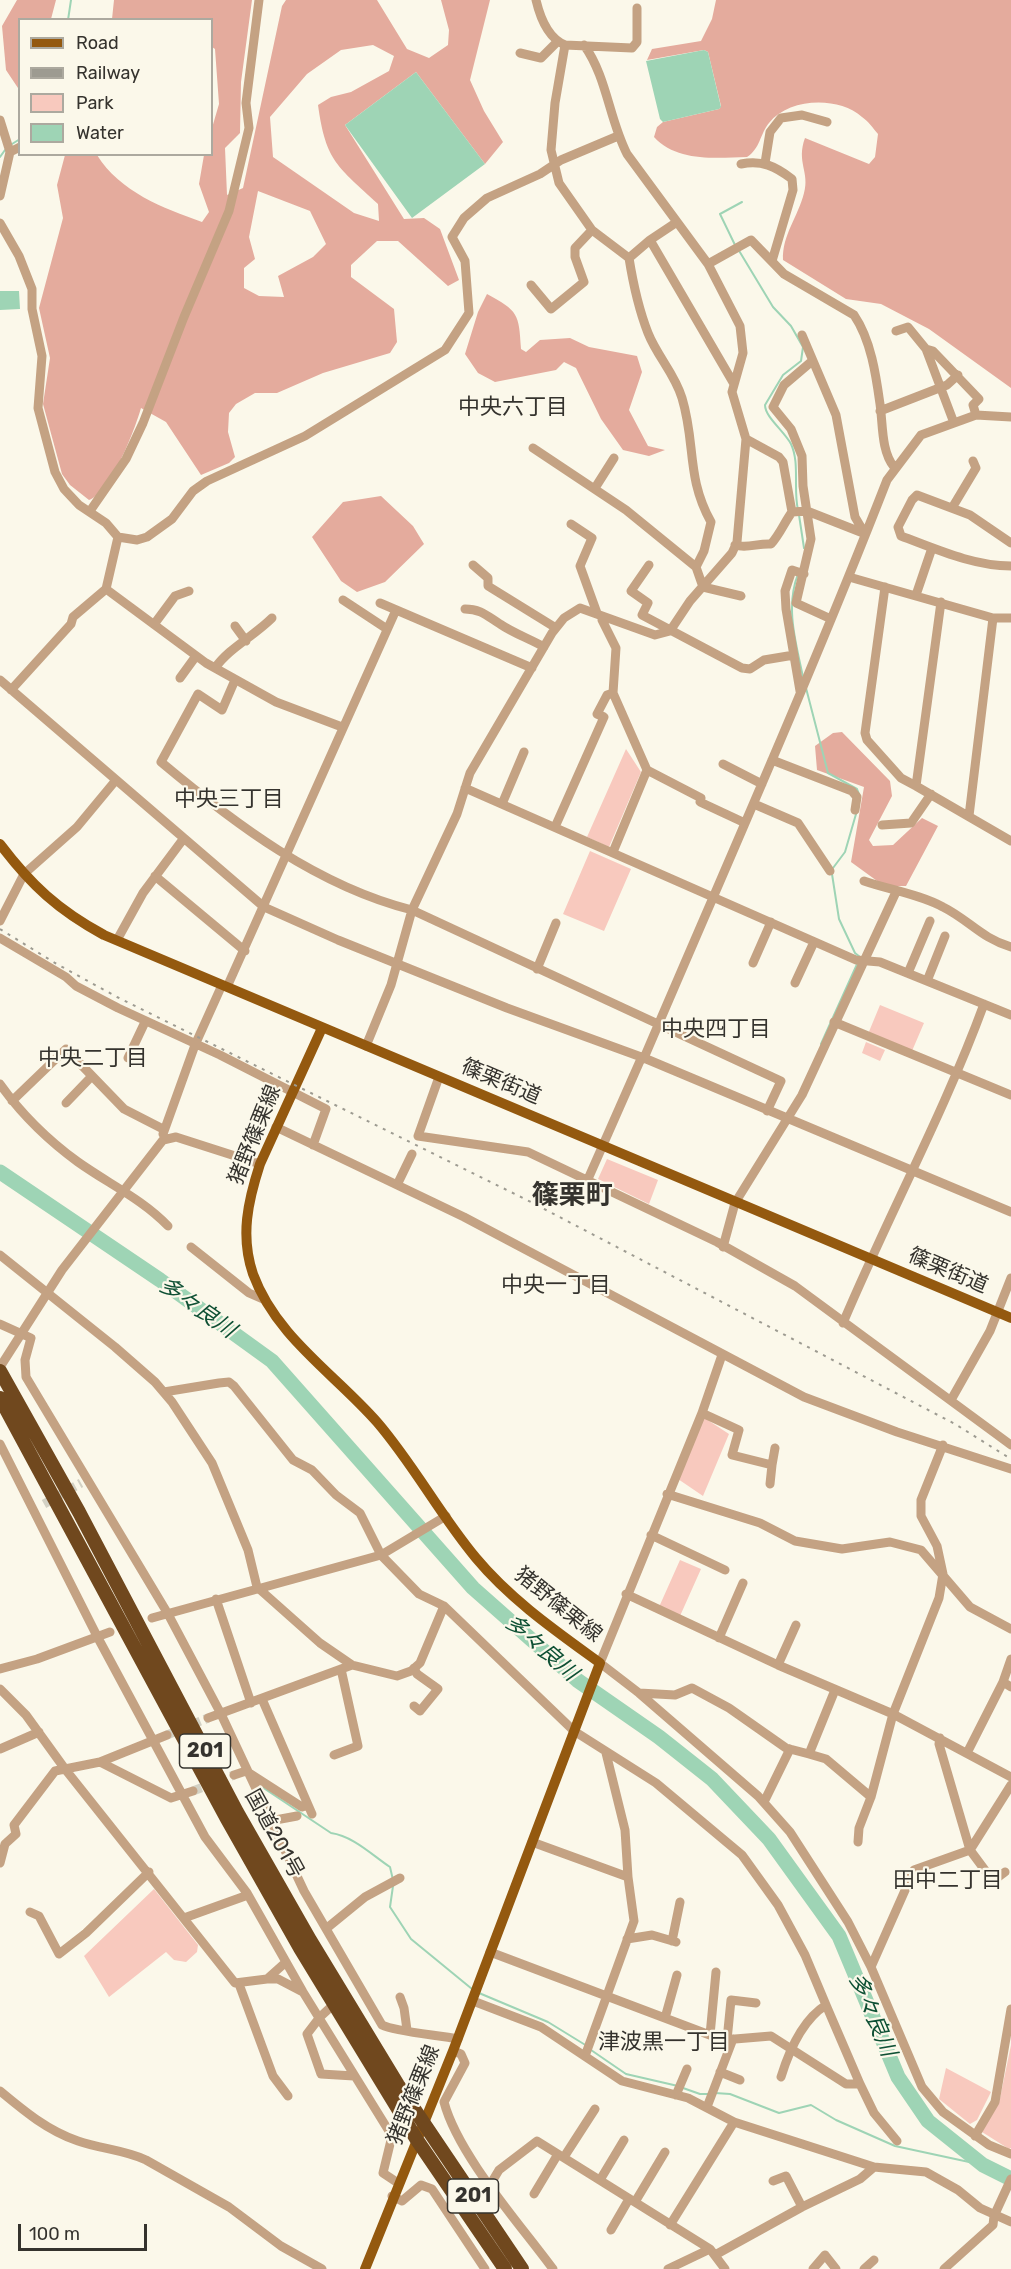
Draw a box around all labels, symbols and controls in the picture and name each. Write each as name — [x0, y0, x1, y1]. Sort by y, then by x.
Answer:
legend — [18, 18, 213, 156]
text: Road — [76, 32, 119, 54]
text: Railway — [76, 62, 140, 84]
text: Park — [76, 92, 113, 114]
text: Water — [76, 122, 124, 144]
district label: 中央六丁目 — [458, 395, 568, 421]
district label: 中央三丁目 — [174, 787, 284, 813]
district label: 中央四丁目 — [661, 1017, 771, 1043]
district label: 中央二丁目 — [38, 1046, 148, 1072]
street label: 篠栗街道 — [457, 1054, 545, 1110]
street label: 猪野篠栗線 — [224, 1082, 286, 1188]
district label: 篠栗町 — [532, 1180, 612, 1212]
street label: 篠栗街道 — [904, 1243, 992, 1299]
water label: 多々良川 — [153, 1272, 241, 1344]
district label: 中央一丁目 — [501, 1273, 611, 1299]
street label: 猪野篠栗線 — [509, 1562, 607, 1648]
water label: 多々良川 — [499, 1609, 583, 1687]
road number: 201 — [180, 1734, 230, 1768]
street label: 国道201号 — [239, 1785, 309, 1883]
district label: 田中二丁目 — [893, 1868, 1003, 1894]
water label: 多々良川 — [843, 1969, 901, 2061]
district label: 津波黒一丁目 — [598, 2030, 730, 2056]
street label: 猪野篠栗線 — [383, 2042, 445, 2148]
road number: 201 — [448, 2179, 498, 2213]
scale bar — [21, 2212, 150, 2250]
text: 100 m — [29, 2223, 80, 2245]

